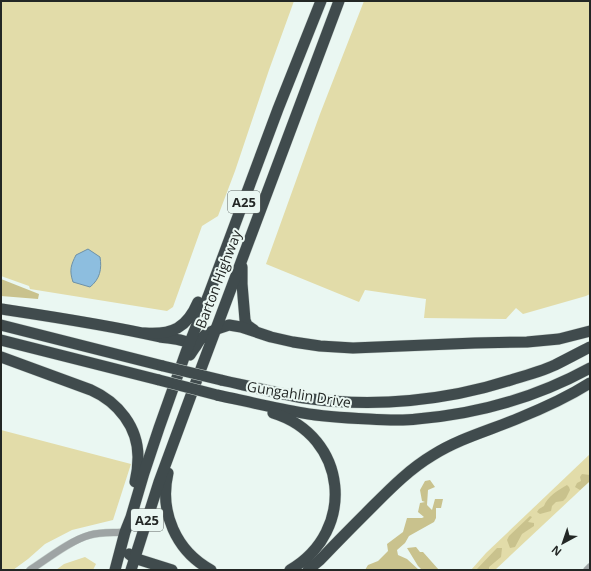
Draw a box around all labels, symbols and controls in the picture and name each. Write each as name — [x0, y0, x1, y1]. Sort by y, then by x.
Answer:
road number: A25 — [228, 191, 260, 213]
street label: Barton Highway — [191, 226, 246, 331]
street label: Gungahlin Drive — [246, 376, 352, 412]
road number: A25 — [131, 509, 163, 531]
north arrow — [543, 523, 583, 563]
text: N — [548, 542, 565, 560]

